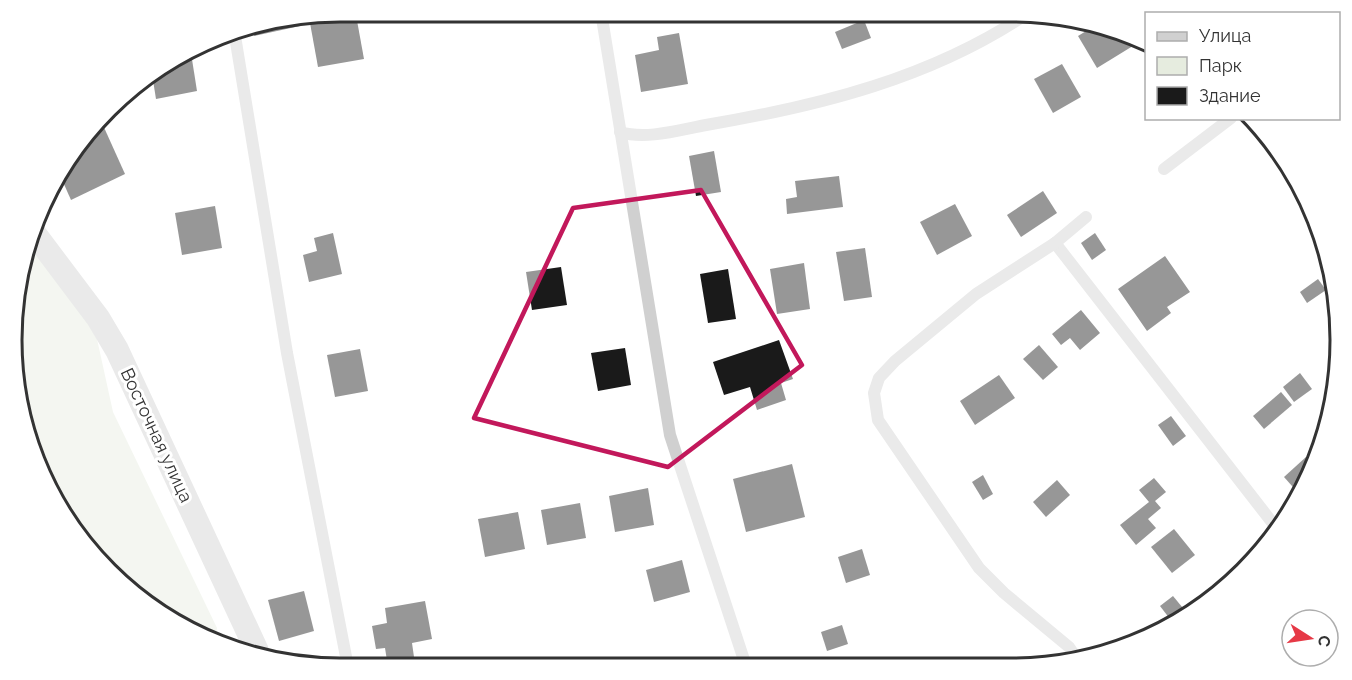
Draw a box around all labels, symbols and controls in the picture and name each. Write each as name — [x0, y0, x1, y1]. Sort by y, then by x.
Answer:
legend — [1145, 12, 1340, 120]
text: Улица — [1199, 25, 1251, 46]
text: Парк — [1199, 55, 1242, 76]
text: Здание — [1199, 85, 1261, 106]
street label: Восточная улица — [117, 364, 197, 506]
north arrow — [1280, 608, 1340, 668]
text: С — [1314, 634, 1335, 648]

